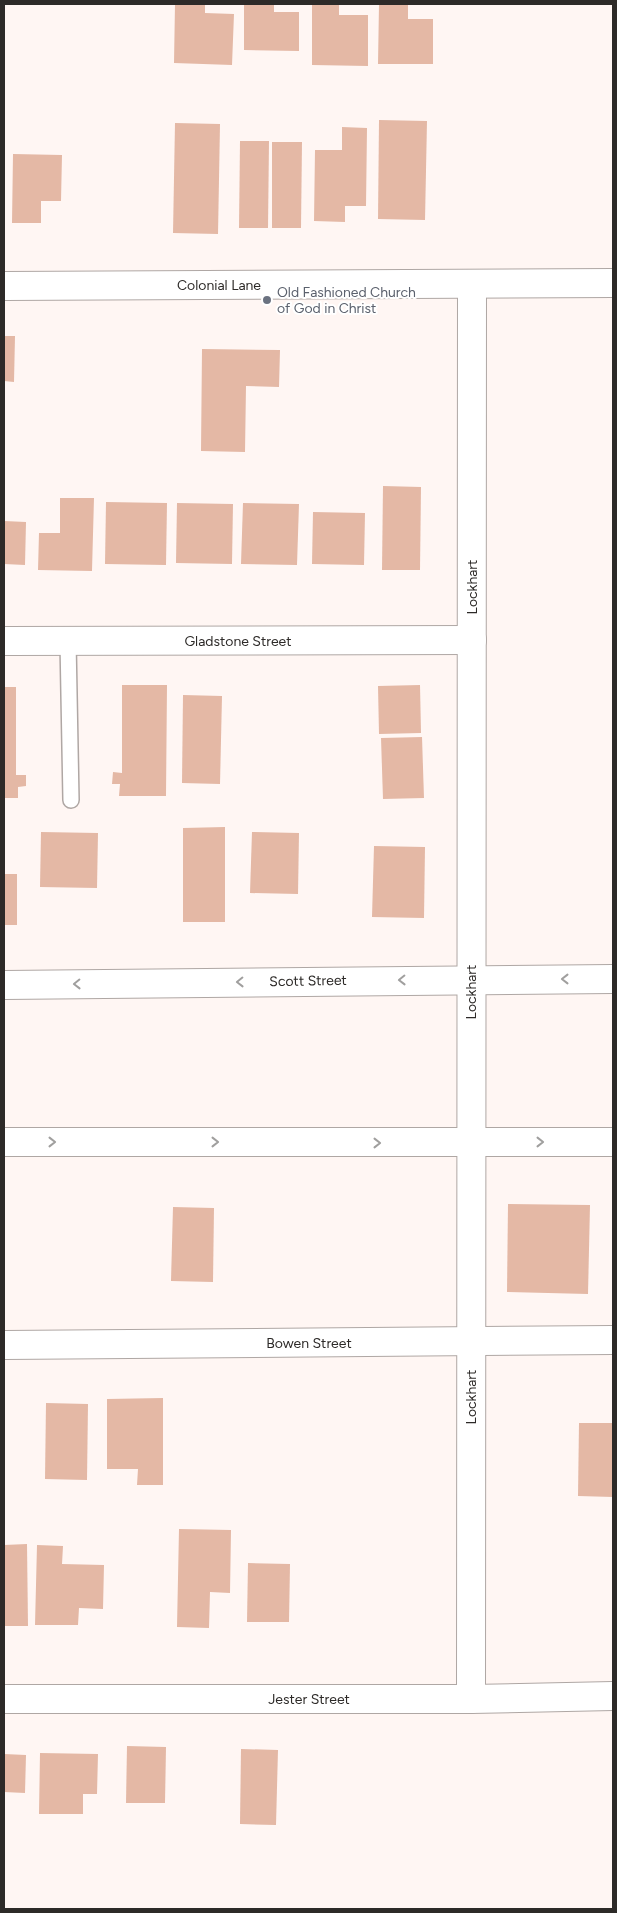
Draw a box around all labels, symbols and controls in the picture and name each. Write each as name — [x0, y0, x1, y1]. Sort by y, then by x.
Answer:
street label: Colonial Lane — [177, 277, 261, 294]
place label: Old Fashioned Church of God in Christ — [277, 284, 416, 317]
marker: Old Fashioned Church of God in Christ — [261, 294, 273, 306]
street label: Lockhart — [464, 560, 481, 614]
street label: Gladstone Street — [184, 633, 292, 650]
street label: Lockhart — [463, 965, 480, 1019]
street label: Scott Street — [269, 972, 347, 990]
one-way arrow — [560, 974, 568, 984]
one-way arrow — [398, 975, 406, 985]
one-way arrow — [235, 977, 243, 987]
one-way arrow — [73, 979, 80, 989]
one-way arrow — [49, 1137, 57, 1147]
one-way arrow — [212, 1137, 219, 1147]
one-way arrow — [536, 1137, 544, 1147]
one-way arrow — [374, 1138, 382, 1148]
street label: Bowen Street — [266, 1335, 352, 1352]
street label: Lockhart — [463, 1370, 480, 1424]
street label: Jester Street — [268, 1691, 350, 1708]

